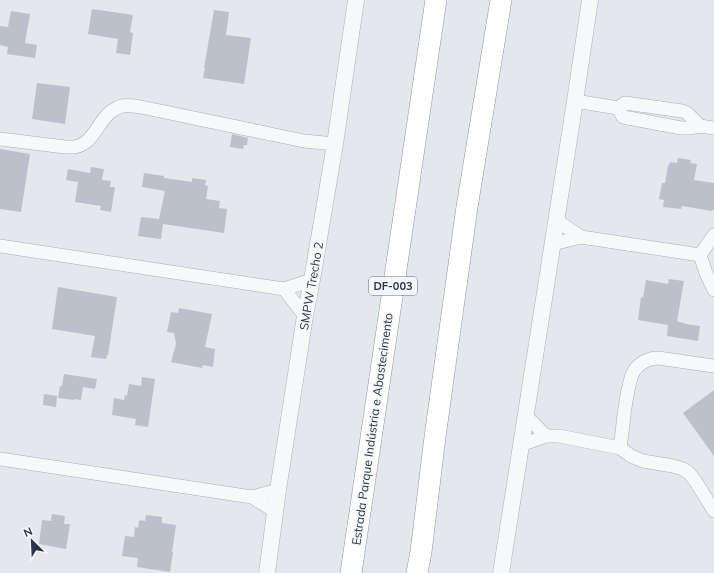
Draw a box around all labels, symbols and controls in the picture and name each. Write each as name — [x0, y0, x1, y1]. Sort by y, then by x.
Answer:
street label: SMPW Trecho 2 — [296, 241, 326, 331]
road number: DF-003 — [369, 277, 417, 295]
street label: Estrada Parque Indústria e Abastecimento — [348, 312, 396, 546]
north arrow — [12, 521, 52, 561]
text: N — [21, 524, 35, 540]

